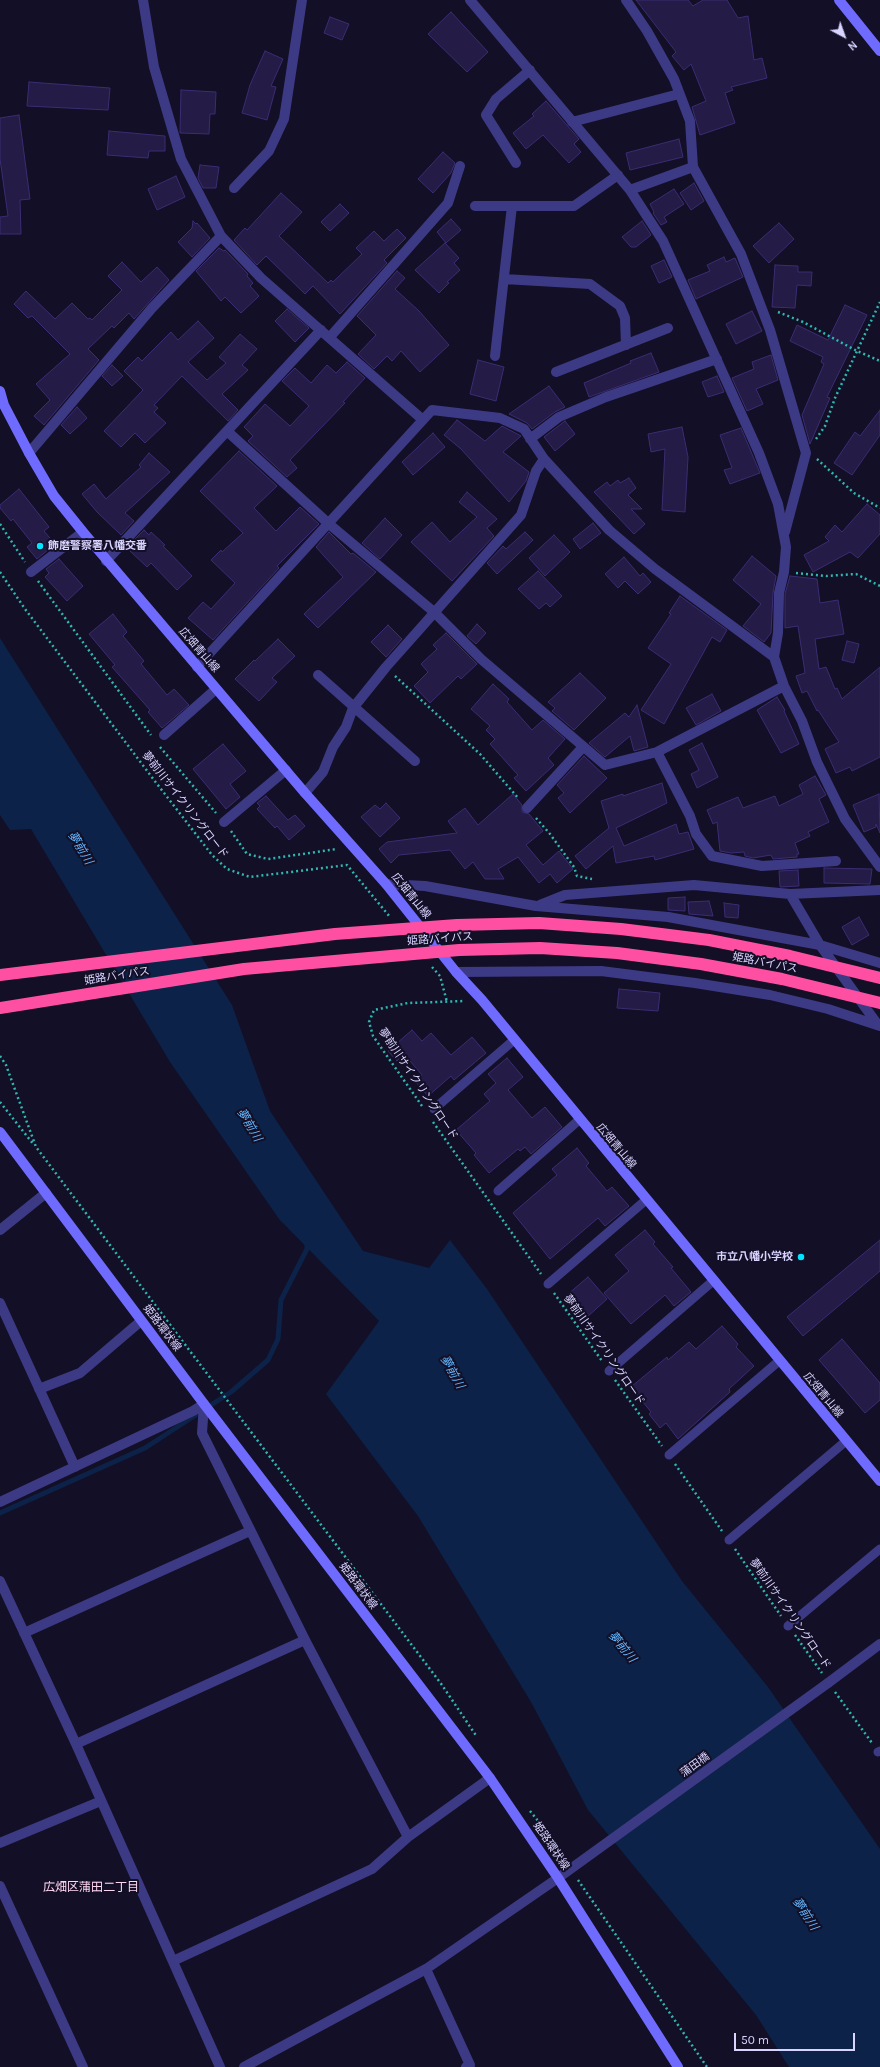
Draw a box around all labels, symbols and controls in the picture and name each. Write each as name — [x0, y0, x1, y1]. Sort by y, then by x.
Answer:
north arrow — [824, 16, 864, 56]
text: N — [845, 38, 859, 53]
place label: 飾磨警察署八幡交番 — [48, 539, 147, 553]
marker: 飾磨警察署八幡交番 — [35, 541, 45, 551]
street label: 広畑青山線 — [176, 625, 222, 675]
street label: 夢前川サイクリングロード — [139, 749, 231, 861]
water label: 夢前川 — [65, 829, 95, 867]
street label: 広畑青山線 — [389, 870, 433, 922]
street label: 姫路バイパス — [407, 930, 473, 948]
street label: 姫路バイパス — [731, 950, 799, 976]
street label: 姫路バイパス — [83, 964, 151, 988]
street label: 夢前川サイクリングロード — [376, 1026, 460, 1142]
water label: 夢前川 — [234, 1106, 264, 1144]
street label: 広畑青山線 — [593, 1121, 639, 1171]
place label: 市立八幡小学校 — [716, 1250, 793, 1264]
marker: 市立八幡小学校 — [796, 1252, 806, 1262]
street label: 夢前川サイクリングロード — [561, 1292, 647, 1408]
street label: 姫路環状線 — [140, 1302, 184, 1354]
water label: 夢前川 — [437, 1353, 467, 1391]
street label: 広畑青山線 — [800, 1370, 846, 1420]
street label: 夢前川サイクリングロード — [747, 1556, 833, 1672]
street label: 姫路環状線 — [336, 1560, 380, 1612]
water label: 夢前川 — [605, 1628, 639, 1666]
street label: 蒲田橋 — [678, 1750, 712, 1780]
street label: 姫路環状線 — [530, 1820, 572, 1872]
district label: 広畑区蒲田二丁目 — [43, 1881, 139, 1895]
water label: 夢前川 — [789, 1895, 821, 1933]
scale bar — [736, 2025, 857, 2051]
text: 50 m — [741, 2033, 769, 2047]

